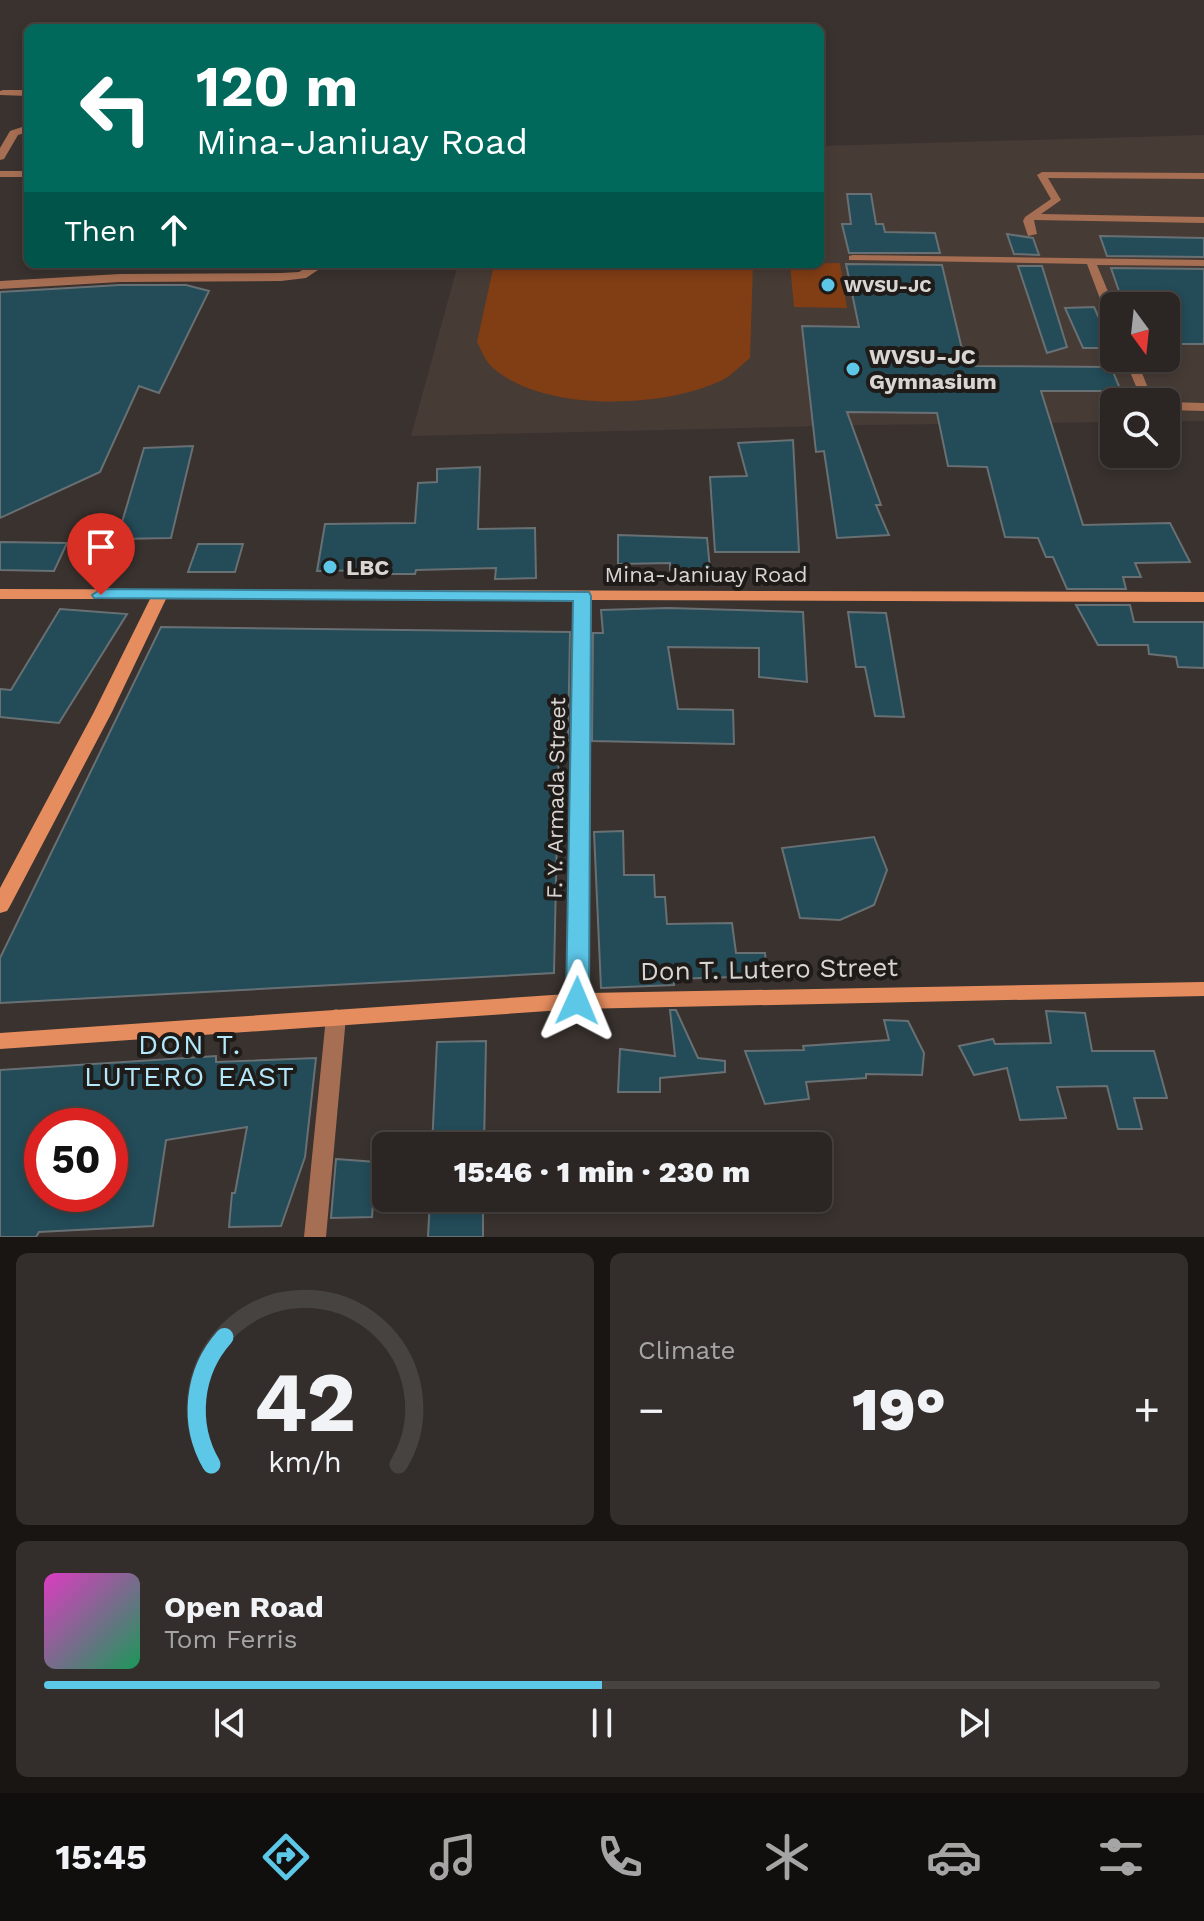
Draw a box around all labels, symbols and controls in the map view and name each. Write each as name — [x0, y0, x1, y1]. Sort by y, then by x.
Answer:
text: 120 m — [196, 54, 358, 120]
icon: left — [64, 56, 168, 160]
text: Mina-Janiuay Road — [196, 121, 528, 163]
icon: ahead — [152, 208, 196, 252]
text: Then — [64, 213, 136, 248]
place label: WVSU-JC — [844, 275, 931, 296]
marker: WVSU-JC — [819, 276, 837, 294]
north arrow — [1100, 292, 1180, 372]
map controls — [1100, 292, 1180, 468]
place label: WVSU-JC Gymnasium — [869, 344, 997, 394]
marker: WVSU-JC Gymnasium — [844, 360, 862, 378]
button: search — [1100, 388, 1180, 468]
pin — [67, 513, 135, 595]
icon: arrive — [79, 525, 123, 569]
place label: LBC — [346, 555, 389, 580]
marker: LBC — [321, 558, 339, 576]
street label: Mina-Janiuay Road — [605, 562, 807, 587]
street label: F. Y. Armada Street — [542, 697, 570, 899]
street label: Don T. Lutero Street — [640, 952, 898, 986]
position arrow — [535, 959, 619, 1043]
district label: DON T. LUTERO EAST — [84, 1028, 296, 1093]
speed limit sign: 50 — [24, 1108, 128, 1212]
text: 15:46 · 1 min · 230 m — [454, 1154, 750, 1189]
text: Climate — [638, 1335, 736, 1365]
text: 42 — [254, 1354, 356, 1451]
text: 19° — [852, 1374, 946, 1445]
text: − — [638, 1384, 665, 1436]
text: + — [1133, 1384, 1160, 1436]
text: km/h — [268, 1445, 342, 1479]
text: Open Road — [164, 1589, 324, 1624]
text: Tom Ferris — [164, 1624, 297, 1654]
icon: previous — [208, 1701, 252, 1745]
icon: pause — [580, 1701, 624, 1745]
icon: next — [952, 1701, 996, 1745]
icon: directions — [258, 1829, 314, 1885]
icon: music — [425, 1829, 481, 1885]
icon: phone — [592, 1829, 648, 1885]
icon: climate — [759, 1829, 815, 1885]
icon: car — [926, 1829, 982, 1885]
icon: filters — [1093, 1829, 1149, 1885]
text: 15:45 — [55, 1836, 147, 1878]

